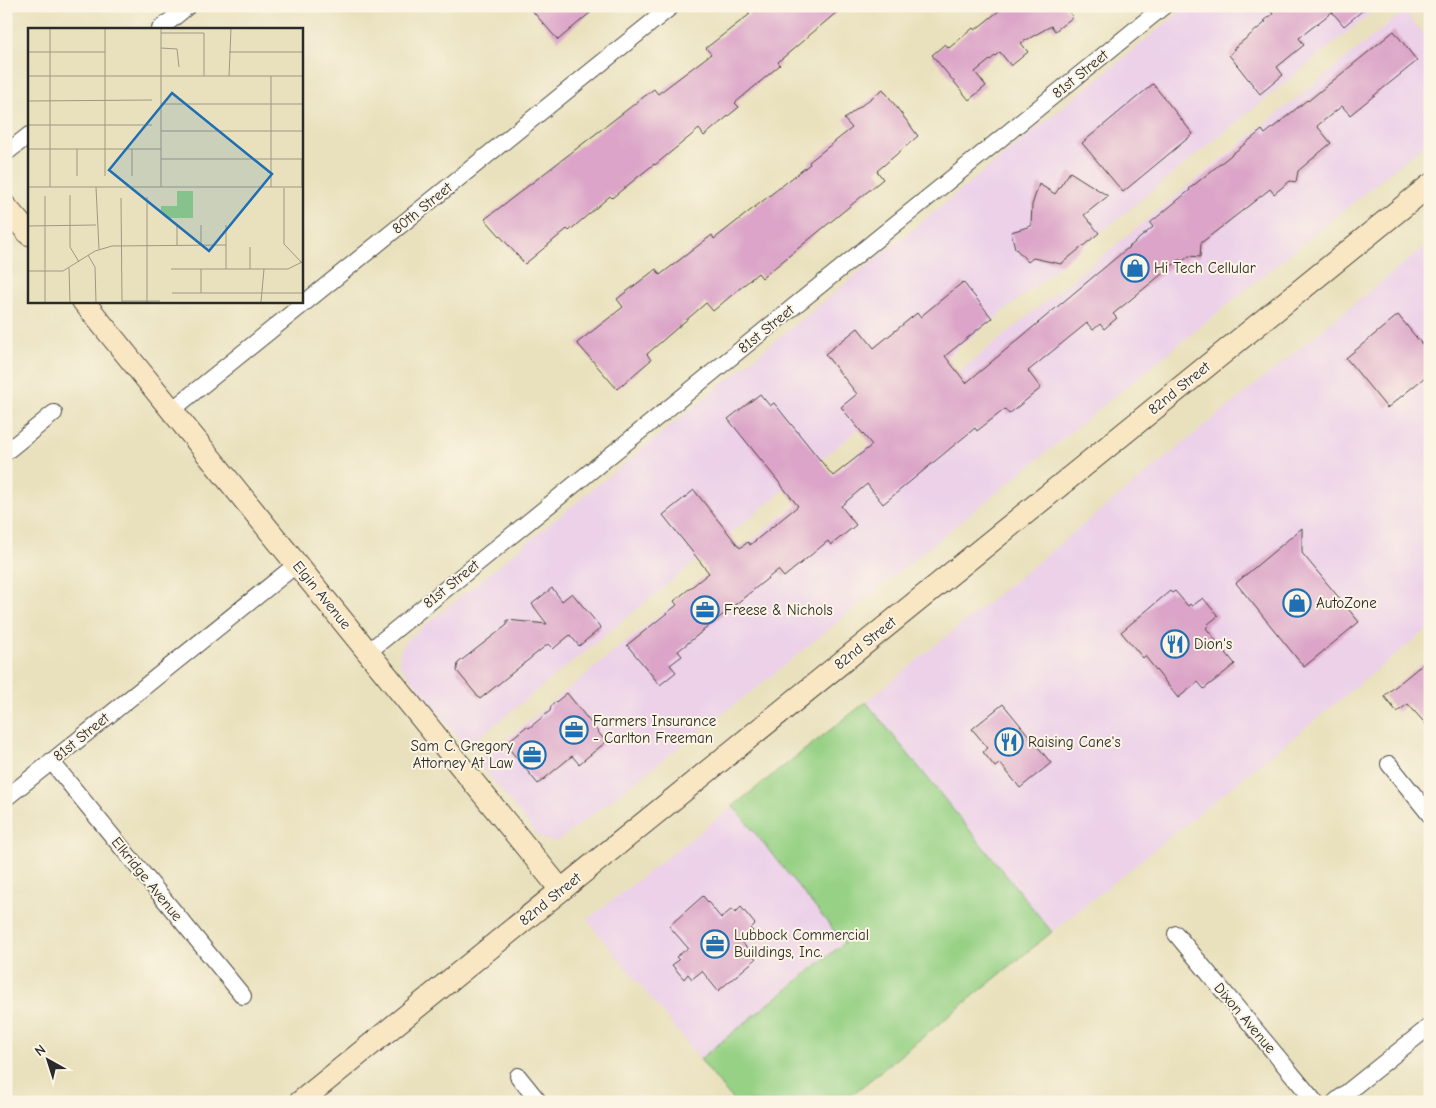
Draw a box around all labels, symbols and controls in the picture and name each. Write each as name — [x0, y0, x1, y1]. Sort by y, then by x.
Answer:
inset map — [28, 28, 302, 302]
street label: 81st Street — [1048, 46, 1112, 102]
street label: 80th Street — [388, 178, 456, 238]
shop icon: Hi Tech Cellular — [1120, 253, 1150, 283]
place label: Hi Tech Cellular — [1154, 259, 1256, 277]
street label: 81st Street — [734, 301, 798, 357]
street label: 82nd Street — [1144, 357, 1214, 418]
street label: 81st Street — [419, 556, 483, 612]
street label: Elgin Avenue — [289, 557, 355, 633]
shop icon: AutoZone — [1282, 588, 1312, 618]
place label: AutoZone — [1316, 594, 1377, 612]
office icon: Freese & Nichols — [690, 595, 720, 625]
place label: Freese & Nichols — [724, 601, 833, 619]
street label: 82nd Street — [830, 612, 900, 673]
restaurant icon: Dion's — [1160, 629, 1190, 659]
place label: Dion's — [1194, 635, 1232, 653]
street label: 81st Street — [49, 709, 113, 765]
place label: Farmers Insurance - Carlton Freeman — [593, 712, 717, 747]
office icon: Farmers Insurance - Carlton Freeman — [559, 715, 589, 745]
restaurant icon: Raising Cane's — [994, 727, 1024, 757]
place label: Raising Cane's — [1028, 733, 1121, 751]
place label: Sam C. Gregory Attorney At Law — [411, 737, 513, 772]
office icon: Sam C. Gregory Attorney At Law — [517, 740, 547, 770]
street label: Elkridge Avenue — [108, 833, 187, 925]
street label: 82nd Street — [515, 868, 585, 929]
place label: Lubbock Commercial Buildings, Inc. — [734, 926, 869, 961]
office icon: Lubbock Commercial Buildings, Inc. — [700, 929, 730, 959]
street label: Dixon Avenue — [1210, 979, 1280, 1057]
north arrow — [22, 1036, 72, 1086]
text: N — [31, 1041, 49, 1060]

